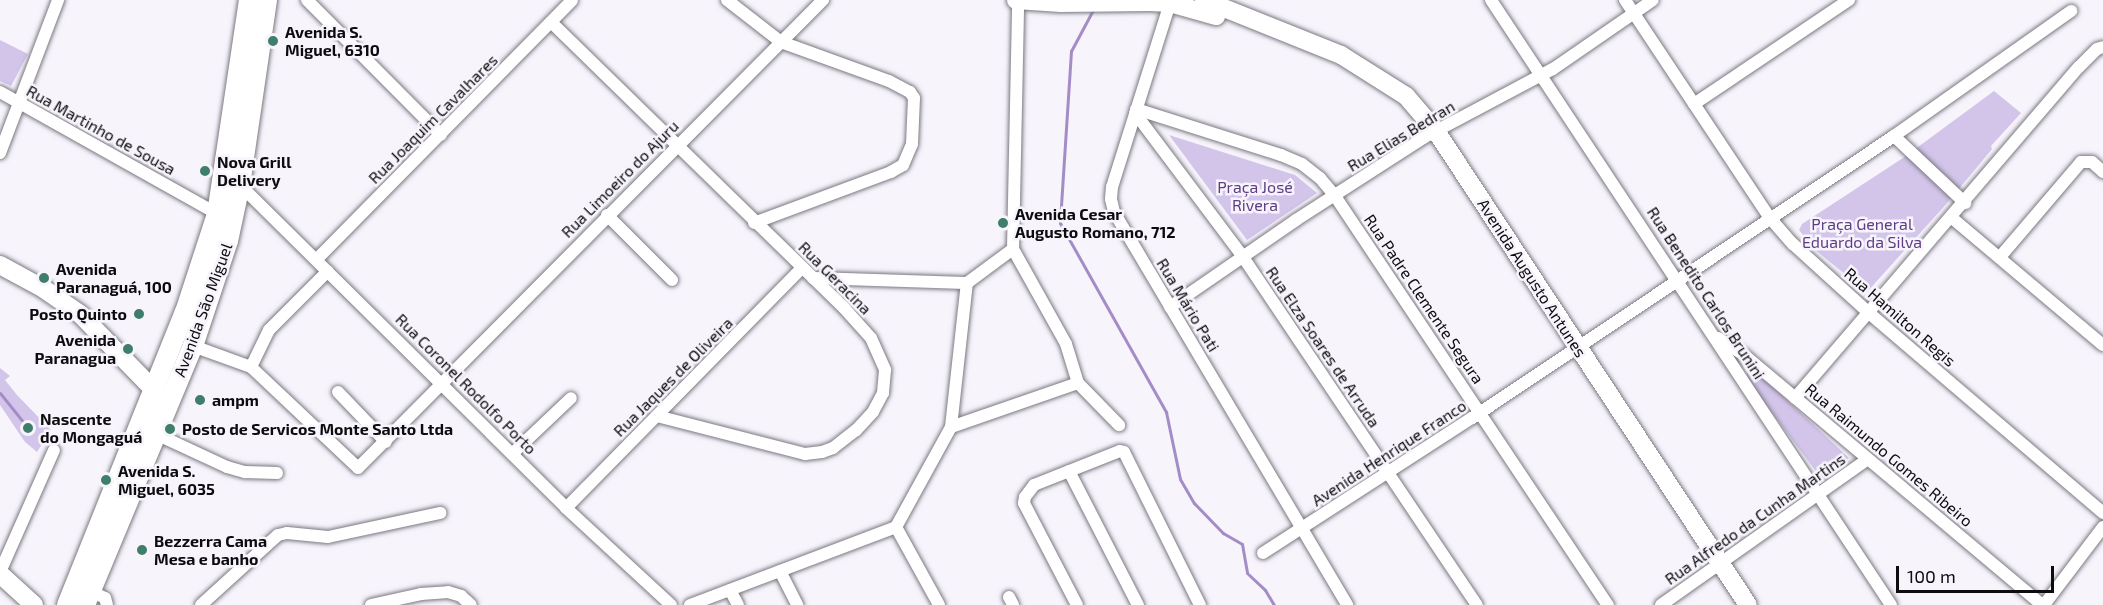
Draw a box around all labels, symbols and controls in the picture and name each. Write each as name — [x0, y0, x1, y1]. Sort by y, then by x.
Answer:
place label: Avenida S. Miguel, 6310 — [285, 22, 380, 60]
marker: Avenida S. Miguel, 6310 — [266, 34, 280, 48]
street label: Rua Joaquim Cavalhares — [364, 50, 502, 188]
street label: Rua Martinho de Sousa — [23, 81, 179, 179]
street label: Rua Elias Bedran — [1344, 96, 1458, 176]
street label: Rua Limoeiro do Ajuru — [557, 116, 683, 242]
place label: Nova Grill Delivery — [217, 152, 291, 190]
marker: Nova Grill Delivery — [198, 164, 212, 178]
park label: Praça José Rivera — [1217, 177, 1293, 215]
street label: Avenida Augusto Antunes — [1473, 195, 1591, 361]
street label: Rua Benedito Carlos Brunini — [1643, 203, 1769, 383]
place label: Avenida Cesar Augusto Romano, 712 — [1015, 204, 1176, 242]
street label: Rua Padre Clemente Segura — [1360, 211, 1488, 387]
park label: Praça General Eduardo da Silva — [1802, 214, 1922, 252]
marker: Avenida Cesar Augusto Romano, 712 — [996, 216, 1010, 230]
street label: Rua Geracina — [795, 238, 875, 318]
street label: Avenida São Miguel — [170, 240, 236, 380]
street label: Rua Mário Pati — [1153, 255, 1223, 355]
place label: Avenida Paranaguá, 100 — [56, 259, 172, 297]
street label: Rua Elza Soares de Arruda — [1262, 263, 1384, 431]
street label: Rua Hamilton Regis — [1841, 264, 1959, 370]
marker: Avenida Paranaguá, 100 — [37, 271, 51, 285]
place label: Posto Quinto — [29, 304, 127, 324]
marker: Posto Quinto — [132, 307, 146, 321]
street label: Rua Coronel Rodolfo Porto — [391, 309, 541, 459]
street label: Rua Jaques de Oliveira — [609, 313, 737, 441]
place label: Avenida Paranagua — [35, 330, 116, 368]
marker: Avenida Paranagua — [121, 342, 135, 356]
street label: Rua Raimundo Gomes Ribeiro — [1801, 379, 1977, 531]
place label: ampm — [212, 390, 259, 410]
marker: ampm — [193, 393, 207, 407]
street label: Avenida Henrique Franco — [1308, 396, 1470, 510]
place label: Nascente do Mongaguá — [40, 409, 142, 447]
place label: Posto de Servicos Monte Santo Ltda — [182, 419, 453, 439]
marker: Nascente do Mongaguá — [21, 421, 35, 435]
marker: Posto de Servicos Monte Santo Ltda — [163, 422, 177, 436]
street label: Rua Alfredo da Cunha Martins — [1661, 449, 1849, 589]
place label: Avenida S. Miguel, 6035 — [118, 461, 215, 499]
marker: Avenida S. Miguel, 6035 — [99, 473, 113, 487]
place label: Bezzerra Cama Mesa e banho — [154, 531, 267, 569]
marker: Bezzerra Cama Mesa e banho — [135, 543, 149, 557]
scale bar — [1899, 554, 2056, 592]
text: 100 m — [1907, 565, 1956, 587]

